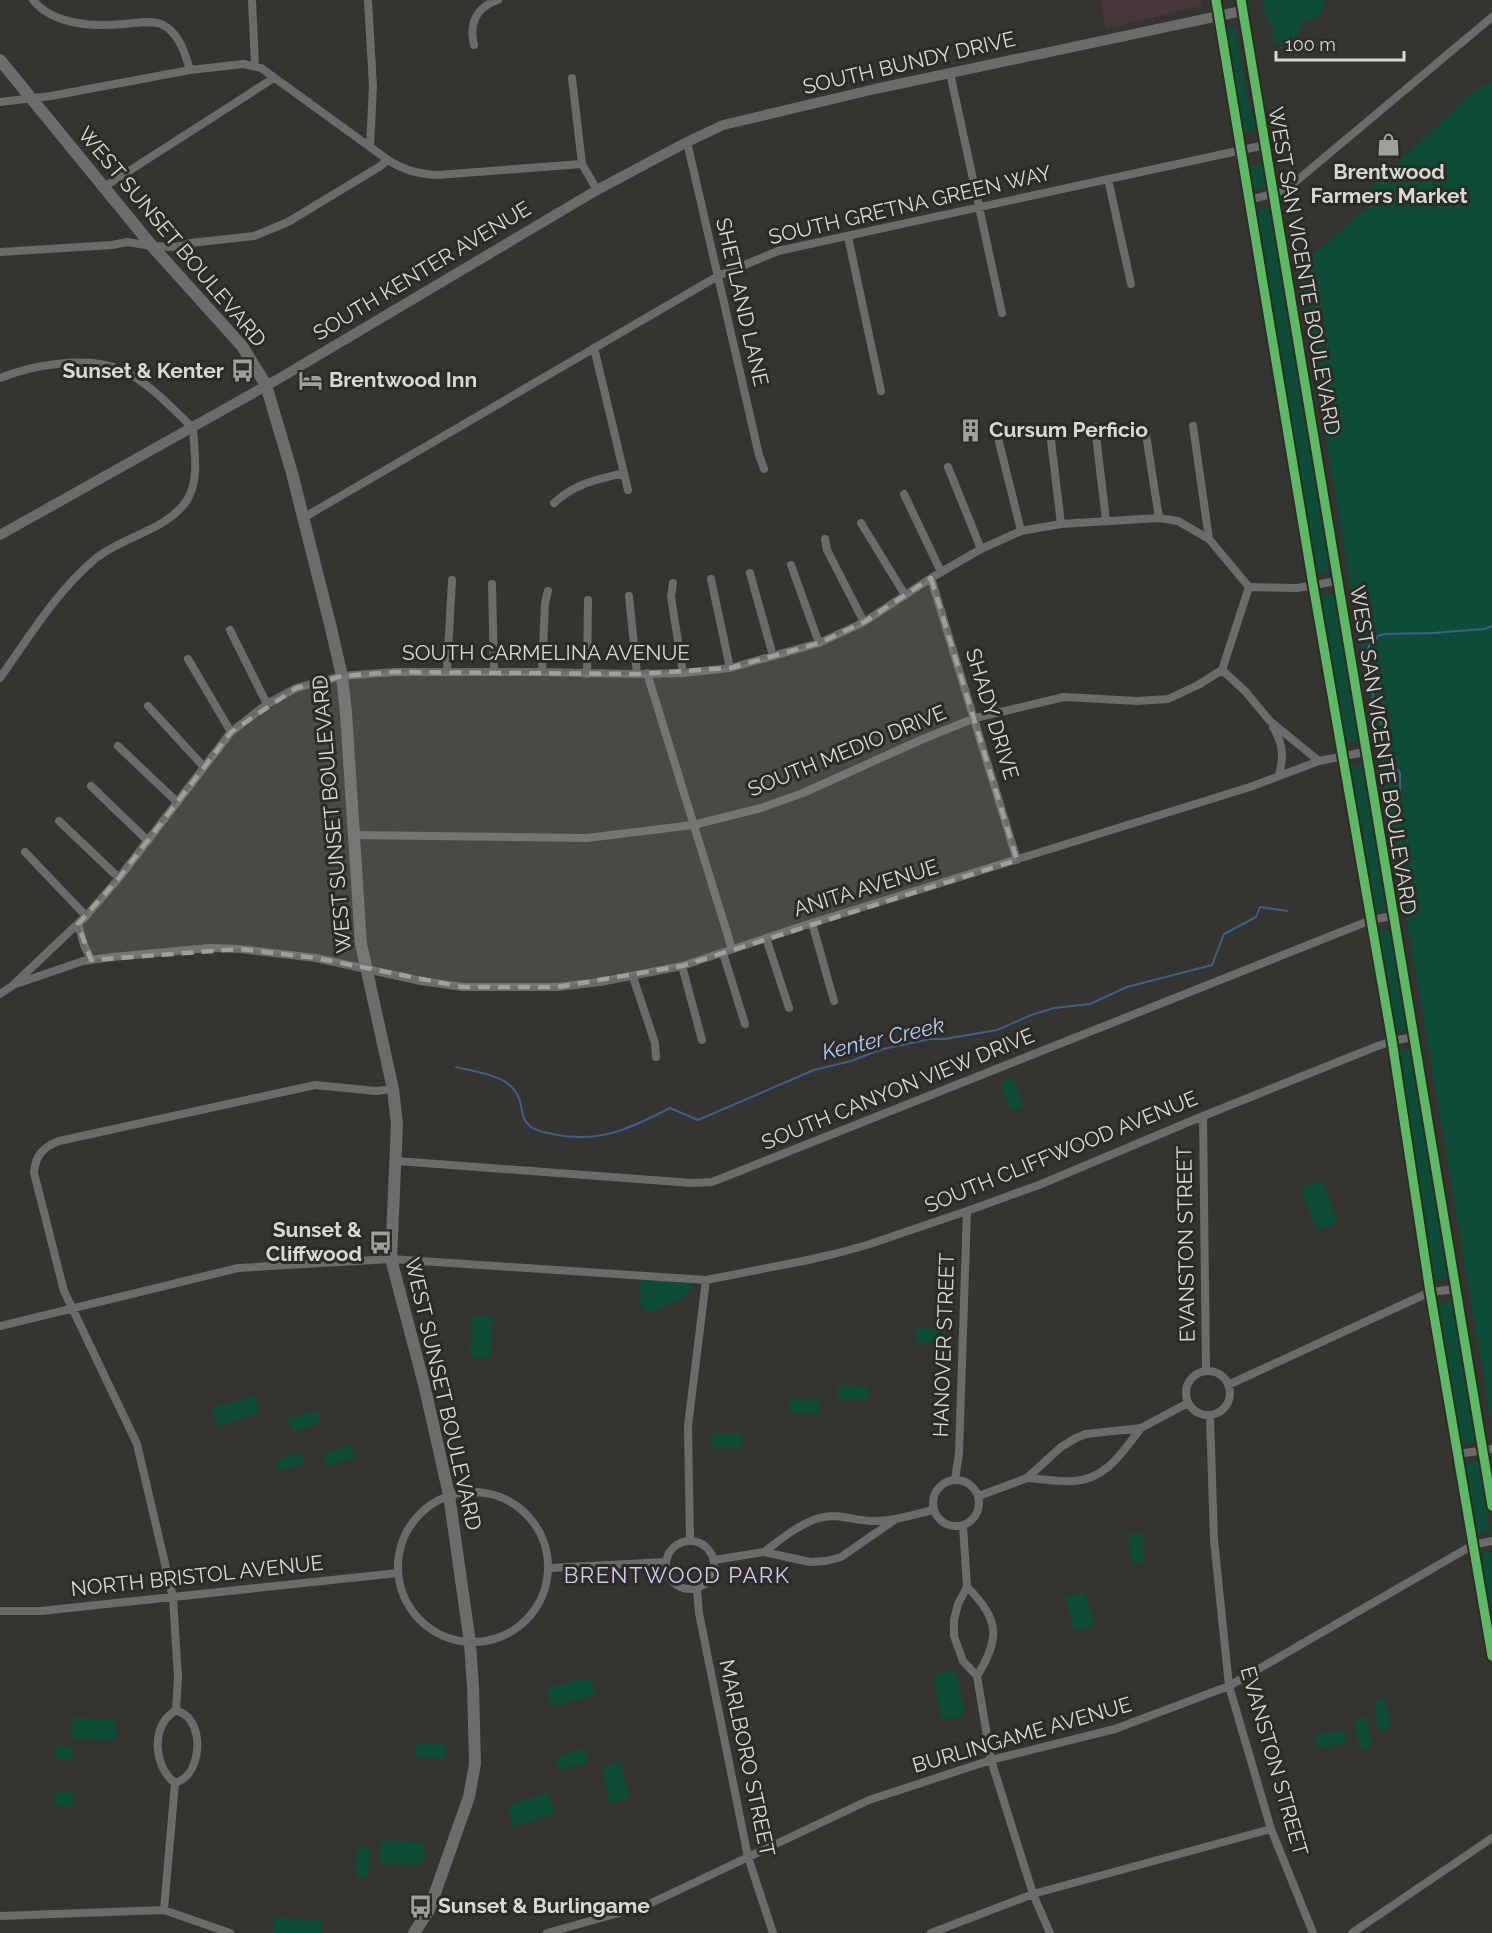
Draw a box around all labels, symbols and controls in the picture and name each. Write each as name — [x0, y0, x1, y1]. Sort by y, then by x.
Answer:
scale bar — [1276, 24, 1404, 62]
street label: SOUTH BUNDY DRIVE — [800, 26, 1018, 99]
text: 100 m — [1285, 34, 1336, 55]
street label: WEST SAN VICENTE BOULEVARD — [1263, 105, 1346, 437]
street label: WEST SUNSET BOULEVARD — [73, 122, 272, 352]
shop icon: Brentwood Farmers Market — [1376, 131, 1402, 157]
place label: Brentwood Farmers Market — [1311, 159, 1467, 208]
street label: SOUTH GRETNA GREEN WAY — [766, 160, 1054, 249]
street label: SOUTH KENTER AVENUE — [308, 196, 535, 346]
street label: SHETLAND LANE — [711, 215, 774, 389]
place label: Sunset & Kenter — [62, 358, 224, 383]
bus stop icon: Sunset & Kenter — [229, 358, 255, 384]
hotel icon: Brentwood Inn — [298, 367, 324, 393]
place label: Brentwood Inn — [329, 367, 477, 392]
building icon: Cursum Perficio — [958, 417, 984, 443]
place label: Cursum Perficio — [989, 417, 1148, 442]
street label: WEST SAN VICENTE BOULEVARD — [1345, 584, 1422, 916]
street label: SOUTH CARMELINA AVENUE — [402, 640, 690, 665]
street label: SHADY DRIVE — [961, 645, 1024, 782]
street label: WEST SUNSET BOULEVARD — [307, 674, 356, 954]
street label: SOUTH MEDIO DRIVE — [744, 699, 950, 802]
street label: ANITA AVENUE — [790, 854, 941, 921]
water label: Kenter Creek — [819, 1011, 947, 1065]
street label: SOUTH CANYON VIEW DRIVE — [758, 1022, 1038, 1155]
street label: SOUTH CLIFFWOOD AVENUE — [921, 1085, 1201, 1218]
street label: EVANSTON STREET — [1171, 1146, 1200, 1342]
place label: Sunset & Cliffwood — [266, 1217, 362, 1266]
bus stop icon: Sunset & Cliffwood — [367, 1229, 393, 1255]
street label: HANOVER STREET — [928, 1252, 959, 1438]
street label: WEST SUNSET BOULEVARD — [400, 1255, 487, 1533]
street label: NORTH BRISTOL AVENUE — [69, 1550, 325, 1601]
district label: BRENTWOOD PARK — [564, 1562, 790, 1588]
street label: MARLBORO STREET — [714, 1657, 781, 1859]
street label: EVANSTON STREET — [1235, 1663, 1314, 1859]
street label: BURLINGAME AVENUE — [909, 1691, 1135, 1778]
bus stop icon: Sunset & Burlingame — [407, 1893, 433, 1919]
place label: Sunset & Burlingame — [438, 1893, 650, 1918]

